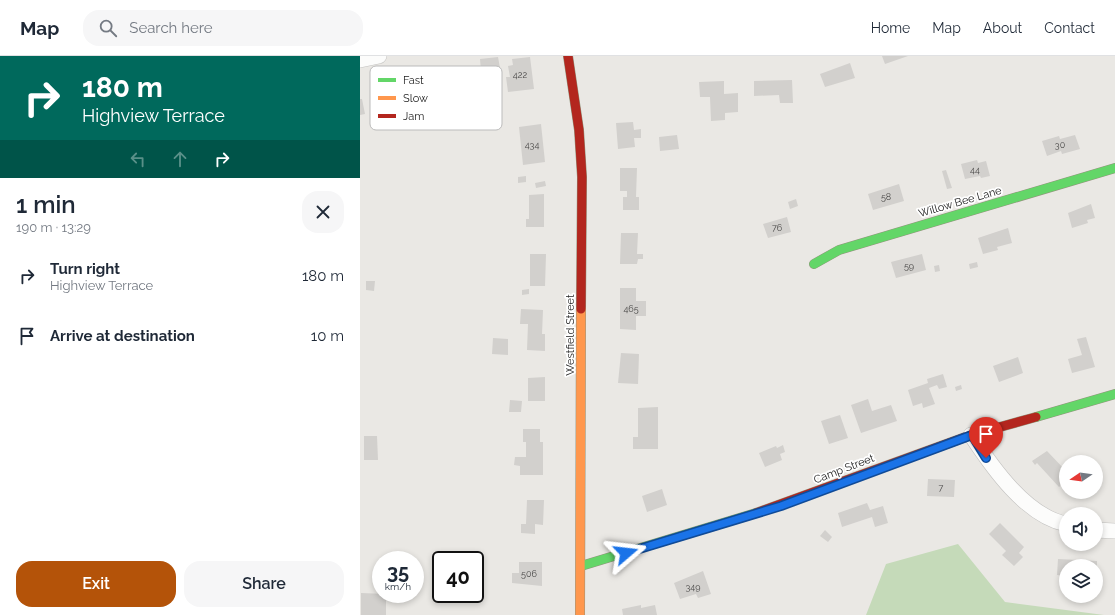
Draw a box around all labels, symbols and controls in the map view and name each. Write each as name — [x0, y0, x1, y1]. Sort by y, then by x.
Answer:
search box — [83, 10, 363, 46]
text: Map — [20, 17, 59, 39]
icon: search — [97, 17, 119, 39]
text: Search here — [129, 19, 213, 37]
text: Home — [871, 20, 910, 36]
text: Map — [932, 20, 961, 36]
text: About — [983, 20, 1022, 36]
text: Contact — [1044, 20, 1095, 36]
legend — [370, 66, 502, 130]
house number: 422 — [513, 70, 527, 80]
text: 180 m — [82, 71, 163, 104]
icon: right — [16, 72, 68, 124]
text: Fast — [403, 74, 424, 87]
text: Slow — [403, 92, 428, 105]
text: Highview Terrace — [82, 105, 225, 126]
text: Jam — [403, 110, 424, 123]
house number: 434 — [525, 140, 539, 150]
house number: 30 — [1055, 140, 1066, 150]
icon: left — [127, 148, 149, 170]
icon: ahead — [169, 148, 191, 170]
icon: right — [211, 148, 233, 170]
house number: 44 — [970, 165, 980, 175]
street label: Willow Bee Lane — [917, 184, 1004, 220]
text: 1 min — [16, 190, 76, 219]
button: close — [302, 191, 344, 233]
house number: 58 — [881, 192, 891, 202]
text: 190 m · 13:29 — [16, 220, 91, 235]
house number: 76 — [772, 223, 783, 233]
text: Turn right — [50, 260, 120, 278]
house number: 59 — [904, 261, 914, 271]
icon: right — [16, 265, 38, 287]
text: 180 m — [302, 267, 344, 285]
text: Highview Terrace — [50, 278, 153, 293]
street label: Westfield Street — [564, 294, 577, 376]
house number: 465 — [623, 304, 639, 314]
icon: arrive — [16, 325, 38, 347]
text: Arrive at destination — [50, 327, 195, 345]
text: 10 m — [311, 327, 344, 345]
pin — [969, 417, 1003, 458]
icon: arrive — [975, 423, 997, 445]
street label: Camp Street — [812, 451, 876, 486]
north arrow — [1059, 455, 1103, 499]
map controls — [1059, 455, 1103, 603]
house number: 7 — [939, 483, 944, 493]
button: sound — [1059, 507, 1103, 551]
position arrow — [605, 532, 647, 574]
speed limit sign: 40 — [432, 551, 484, 603]
button: layers — [1059, 559, 1103, 603]
text: 35 — [387, 560, 409, 584]
button: Exit — [16, 561, 176, 607]
button: Share — [184, 561, 344, 607]
house number: 506 — [521, 569, 537, 579]
text: km/h — [385, 581, 411, 592]
house number: 349 — [686, 582, 701, 592]

